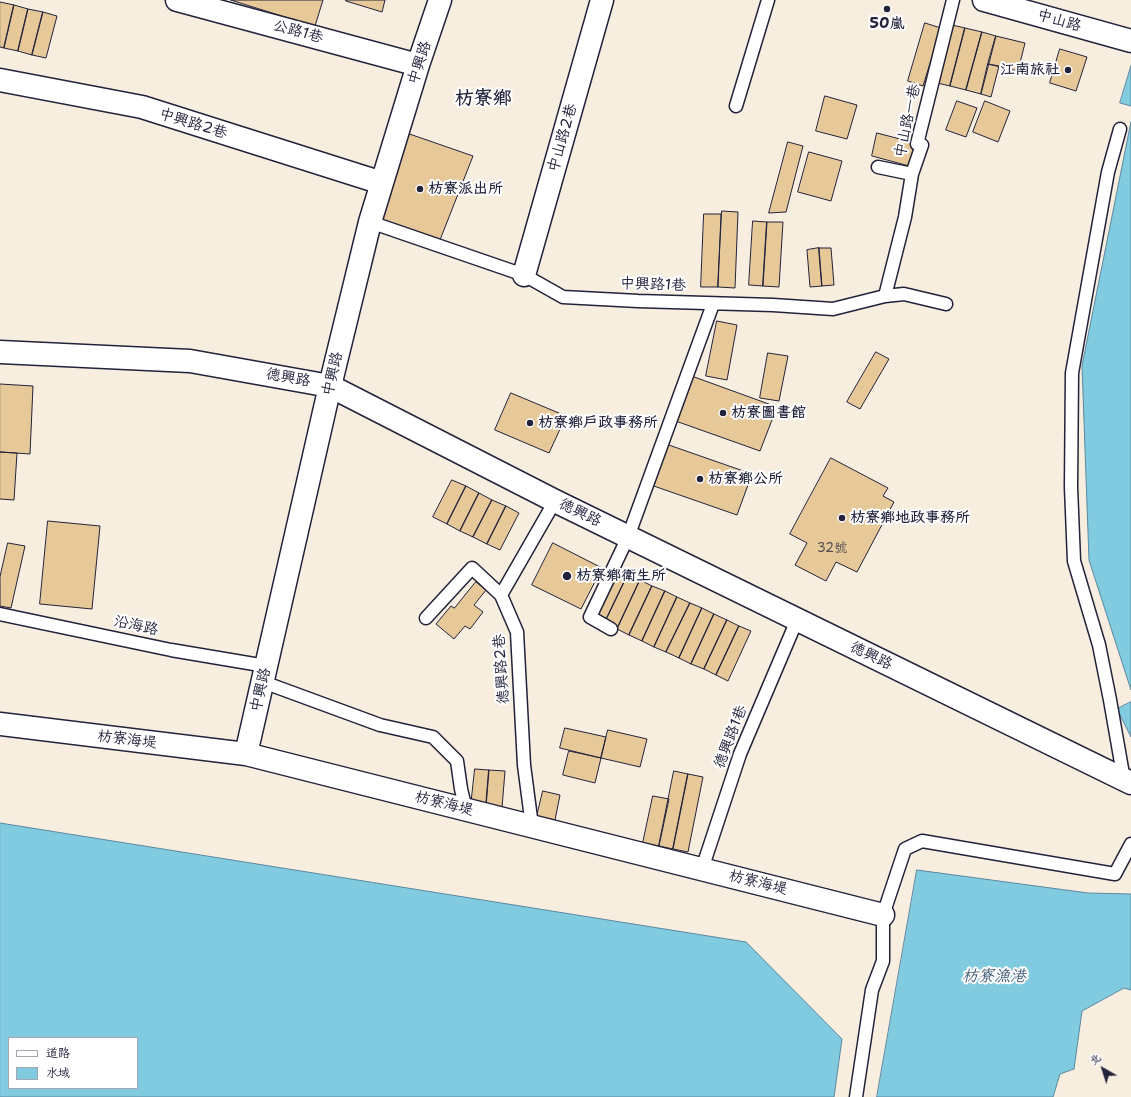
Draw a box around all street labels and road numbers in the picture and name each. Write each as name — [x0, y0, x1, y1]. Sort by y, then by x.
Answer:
street label: 中山路 — [1035, 6, 1083, 36]
street label: 公路1巷 — [271, 17, 325, 47]
street label: 中興路 — [404, 39, 436, 87]
street label: 中山路一巷 — [891, 82, 925, 160]
street label: 中山路2巷 — [545, 102, 581, 174]
street label: 中興路2巷 — [157, 105, 229, 143]
street label: 中興路1巷 — [620, 275, 686, 295]
street label: 中興路 — [319, 350, 347, 398]
street label: 德興路 — [264, 365, 312, 391]
street label: 德興路 — [556, 495, 604, 531]
street label: 沿海路 — [112, 613, 160, 639]
street label: 德興路2巷 — [491, 633, 513, 705]
street label: 德興路 — [847, 638, 895, 674]
street label: 中興路 — [247, 666, 275, 714]
street label: 德興路1巷 — [711, 703, 751, 771]
street label: 枋寮海堤 — [96, 727, 158, 753]
street label: 枋寮海堤 — [413, 788, 475, 820]
street label: 枋寮海堤 — [727, 867, 789, 899]

